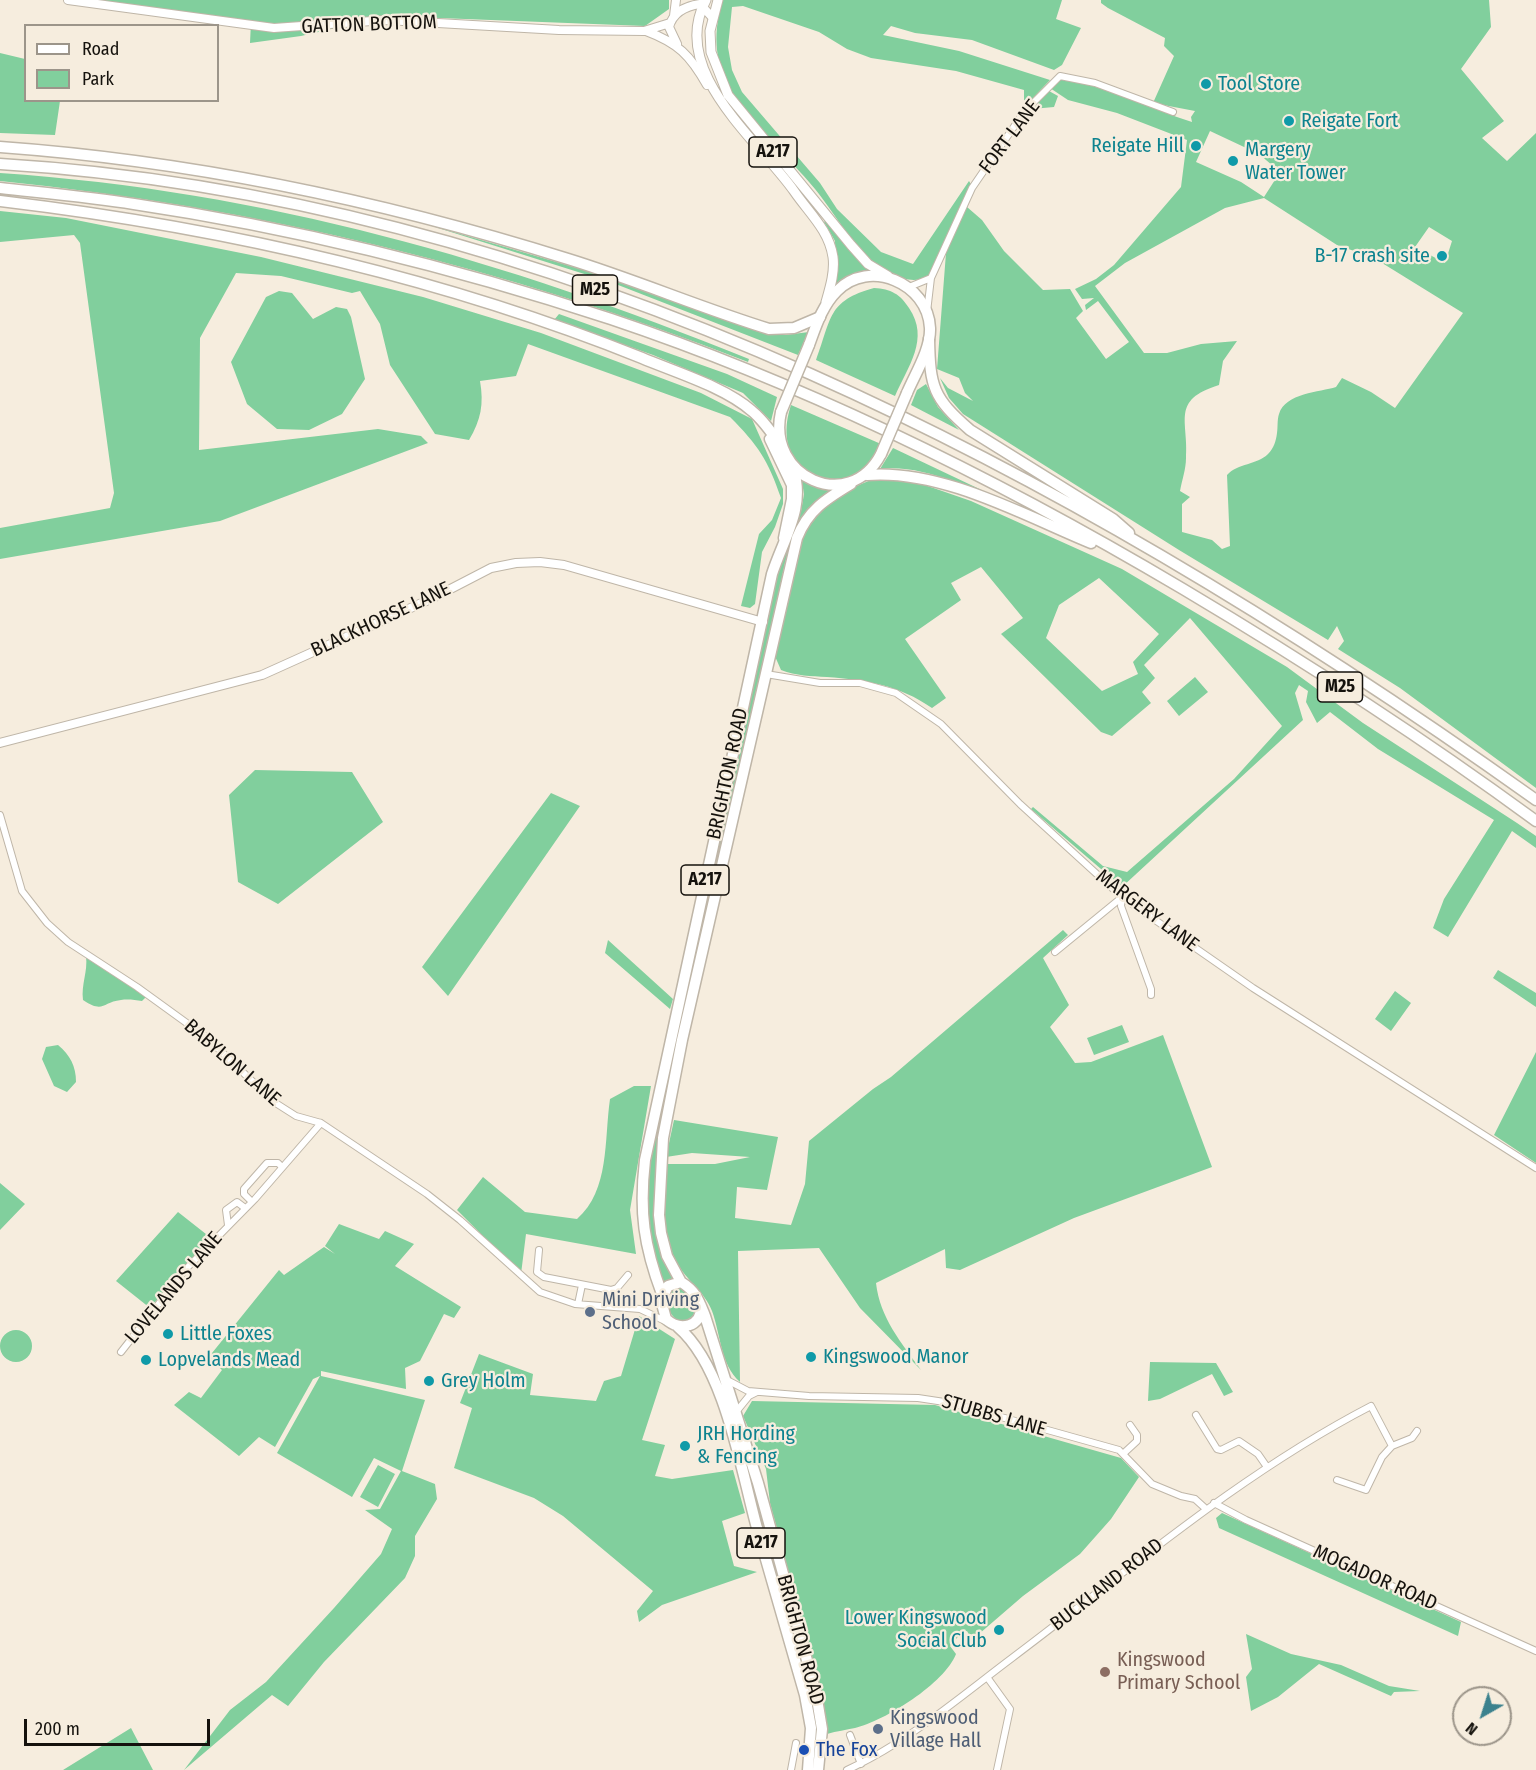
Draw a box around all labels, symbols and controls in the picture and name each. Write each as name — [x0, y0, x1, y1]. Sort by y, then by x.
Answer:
street label: GATTON BOTTOM — [301, 11, 437, 39]
legend — [24, 24, 219, 102]
text: Road — [82, 38, 119, 60]
text: Park — [82, 68, 114, 90]
place label: Tool Store — [1218, 72, 1300, 96]
marker: Tool Store — [1199, 77, 1213, 91]
street label: FORT LANE — [974, 95, 1046, 179]
place label: Reigate Fort — [1301, 109, 1398, 133]
marker: Reigate Fort — [1282, 114, 1296, 128]
place label: Reigate Hill — [1091, 134, 1184, 158]
road number: A217 — [749, 137, 797, 167]
place label: Margery Water Tower — [1245, 138, 1346, 185]
marker: Reigate Hill — [1189, 139, 1203, 153]
marker: Margery Water Tower — [1226, 154, 1240, 168]
place label: B-17 crash site — [1314, 244, 1430, 268]
marker: B-17 crash site — [1435, 249, 1449, 263]
road number: M25 — [572, 275, 618, 305]
street label: BLACKHORSE LANE — [307, 577, 455, 663]
road number: M25 — [1318, 672, 1362, 702]
street label: BRIGHTON ROAD — [702, 706, 754, 842]
road number: A217 — [681, 865, 729, 895]
street label: MARGERY LANE — [1091, 865, 1203, 957]
street label: BABYLON LANE — [179, 1015, 285, 1111]
street label: LOVELANDS LANE — [120, 1227, 228, 1349]
place label: Mini Driving School — [602, 1288, 699, 1335]
marker: Mini Driving School — [583, 1305, 597, 1319]
place label: Little Foxes — [180, 1322, 272, 1346]
marker: Little Foxes — [161, 1327, 175, 1341]
place label: Kingswood Manor — [823, 1345, 968, 1369]
place label: Lopvelands Mead — [158, 1348, 300, 1372]
marker: Kingswood Manor — [804, 1350, 818, 1364]
marker: Lopvelands Mead — [139, 1353, 153, 1367]
place label: Grey Holm — [441, 1369, 526, 1393]
marker: Grey Holm — [422, 1374, 436, 1388]
street label: STUBBS LANE — [939, 1390, 1049, 1442]
place label: JRH Hording & Fencing — [697, 1422, 795, 1469]
marker: JRH Hording & Fencing — [678, 1439, 692, 1453]
road number: A217 — [737, 1528, 785, 1558]
street label: BUCKLAND ROAD — [1046, 1534, 1168, 1636]
street label: MOGADOR ROAD — [1309, 1540, 1441, 1616]
street label: BRIGHTON ROAD — [771, 1572, 829, 1708]
place label: Lower Kingswood Social Club — [845, 1606, 987, 1653]
marker: Lower Kingswood Social Club — [992, 1623, 1006, 1637]
place label: Kingswood Primary School — [1117, 1648, 1240, 1695]
marker: Kingswood Primary School — [1098, 1665, 1112, 1679]
north arrow — [1452, 1686, 1512, 1746]
place label: Kingswood Village Hall — [890, 1706, 981, 1753]
scale bar — [27, 1707, 213, 1745]
text: 200 m — [35, 1718, 80, 1740]
text: N — [1462, 1718, 1481, 1739]
marker: Kingswood Village Hall — [871, 1722, 885, 1736]
place label: The Fox — [816, 1738, 878, 1762]
marker: The Fox — [797, 1743, 811, 1757]

